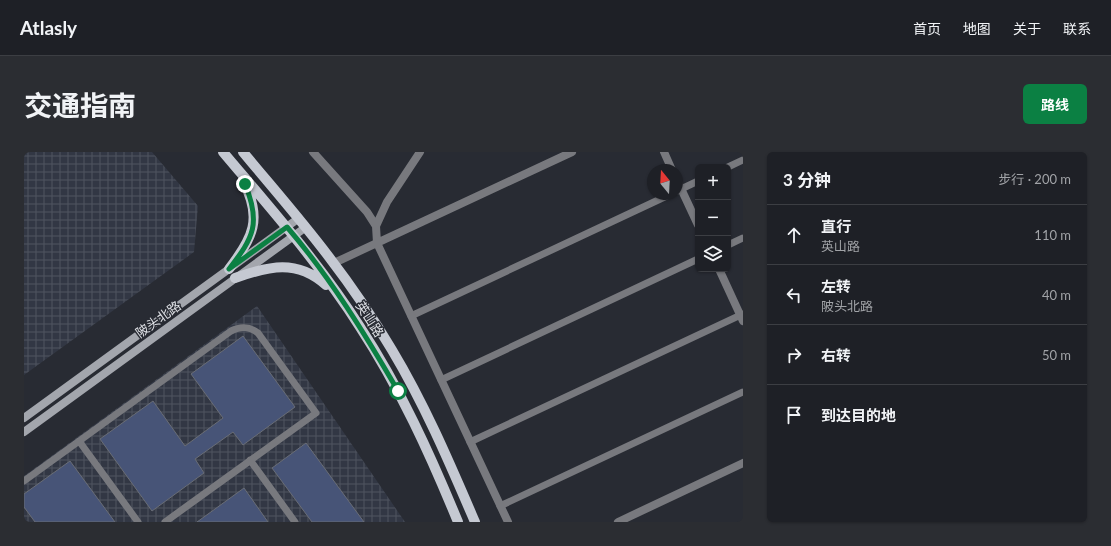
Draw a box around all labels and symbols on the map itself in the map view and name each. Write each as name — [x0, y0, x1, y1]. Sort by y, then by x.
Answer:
north arrow — [647, 164, 683, 200]
route end — [236, 175, 254, 193]
street label: 陂头北路 — [132, 297, 184, 341]
street label: 英山路 — [353, 298, 387, 340]
route start — [389, 382, 407, 400]

